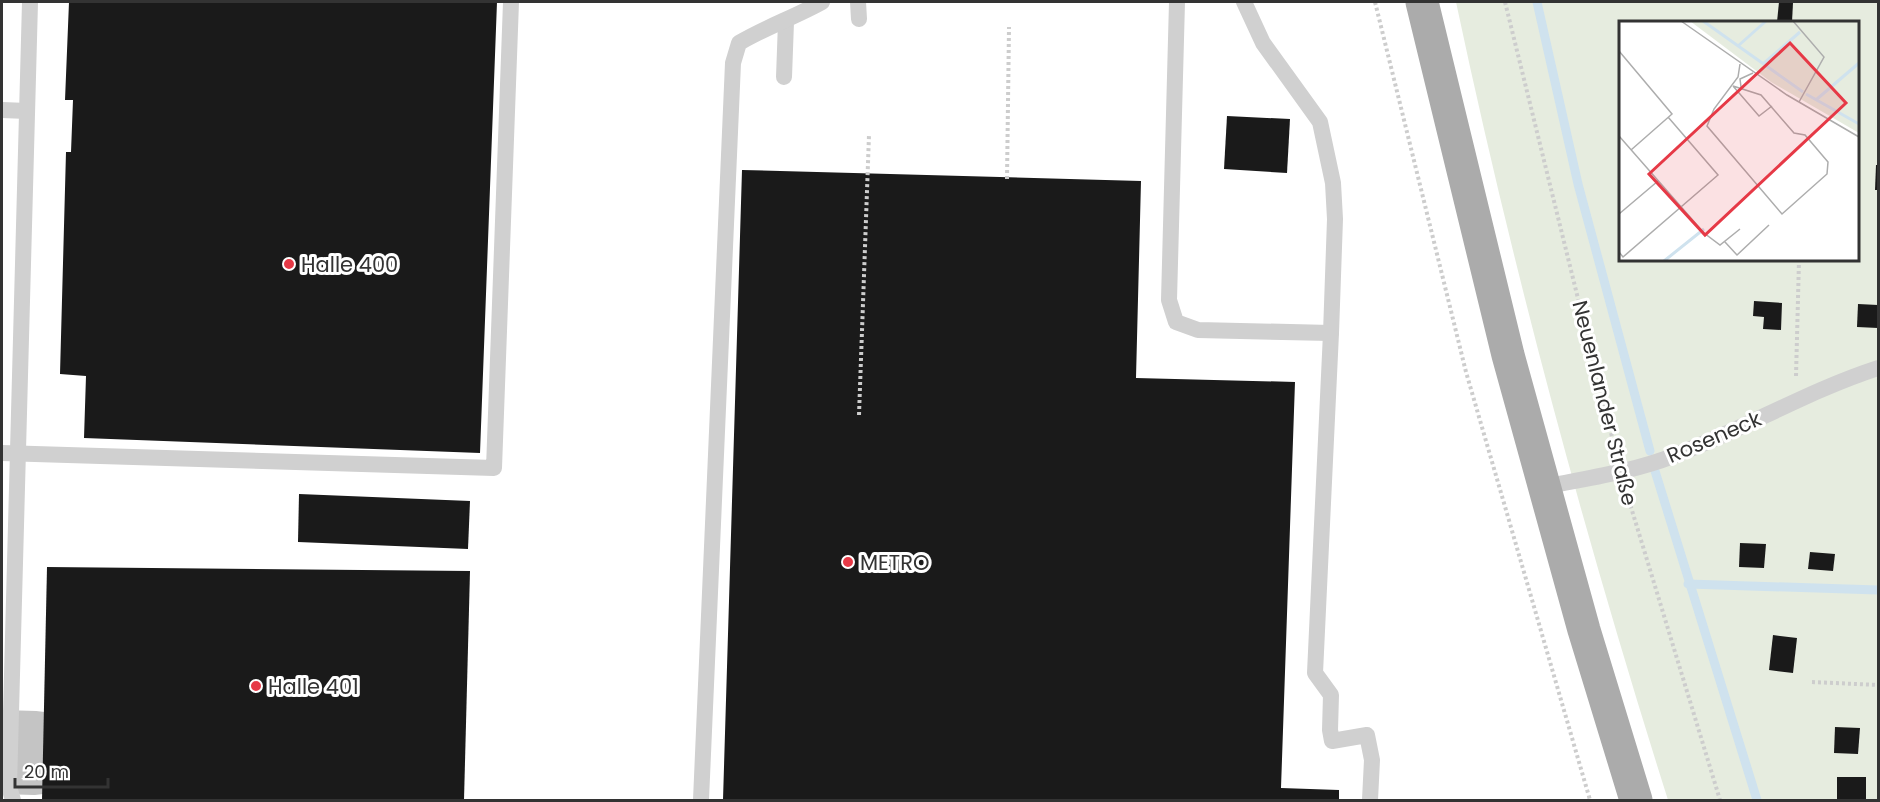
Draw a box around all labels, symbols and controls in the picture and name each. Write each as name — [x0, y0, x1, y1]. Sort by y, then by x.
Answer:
inset map — [1619, 21, 1859, 261]
place label: Halle 400 — [301, 250, 398, 279]
marker: Halle 400 — [282, 257, 296, 271]
street label: Neuenlander Straße — [1565, 297, 1645, 509]
street label: Roseneck — [1662, 404, 1766, 470]
place label: METRO — [860, 548, 930, 577]
marker: METRO — [841, 555, 855, 569]
place label: Halle 401 — [268, 672, 359, 701]
marker: Halle 401 — [249, 679, 263, 693]
scale bar — [15, 751, 108, 789]
text: 20 m — [24, 759, 69, 784]

